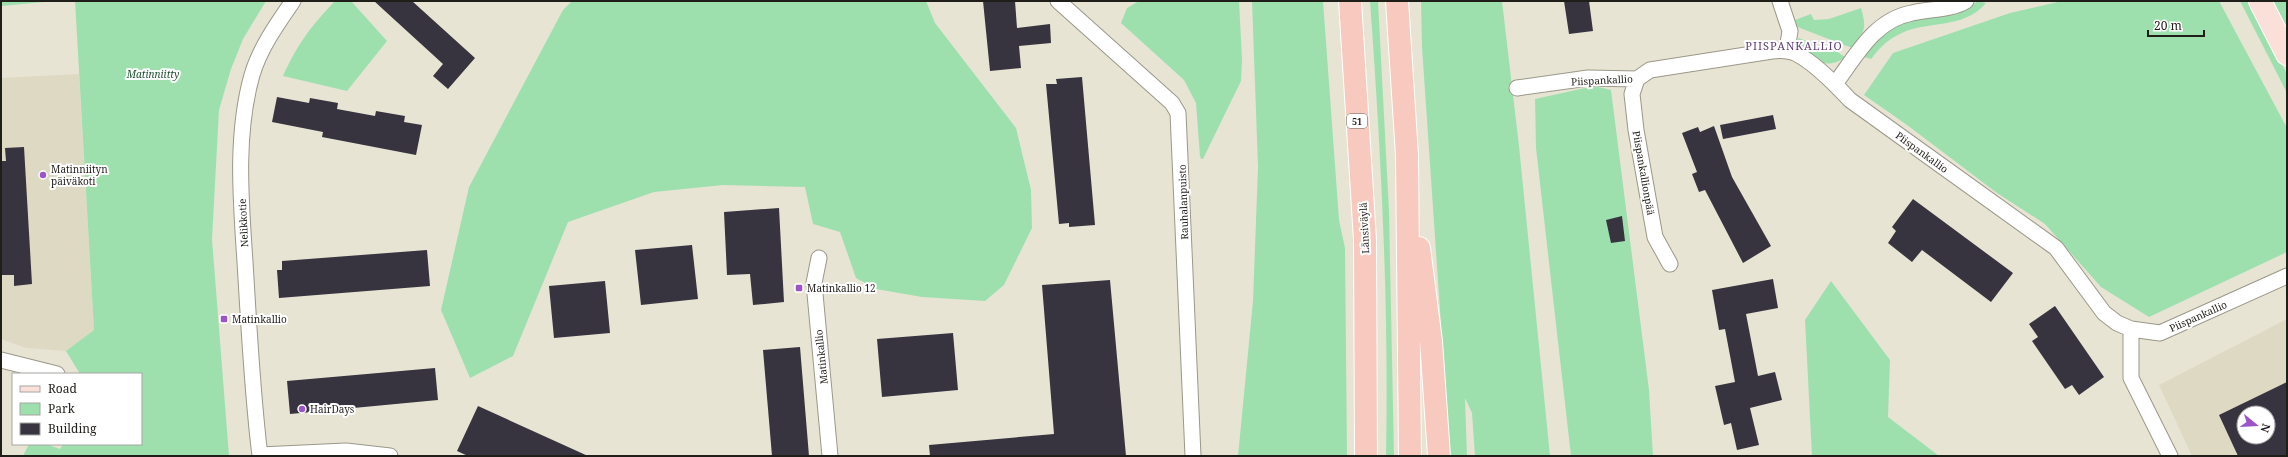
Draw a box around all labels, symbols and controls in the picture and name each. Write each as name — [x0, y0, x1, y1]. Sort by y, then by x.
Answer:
scale bar — [2148, 12, 2204, 38]
text: 20 m — [2154, 17, 2182, 34]
district label: PIISPANKALLIO — [1745, 38, 1843, 53]
park label: Matinniitty — [126, 67, 179, 81]
street label: Piispankallio — [1571, 71, 1633, 89]
road number: 51 — [1347, 114, 1367, 128]
street label: Piispankallio — [1893, 128, 1951, 176]
street label: Piispankallionpää — [1630, 130, 1658, 217]
place label: Matinniityn päiväkoti — [51, 162, 108, 188]
street label: Rauhalanpuisto — [1175, 164, 1191, 240]
marker: Matinniityn päiväkoti — [38, 170, 48, 180]
street label: Nelikkotie — [235, 198, 251, 248]
street label: Länsiväylä — [1356, 201, 1372, 254]
place label: Matinkallio 12 — [807, 281, 876, 295]
marker: Matinkallio 12 — [794, 283, 804, 293]
street label: Piispankallio — [2167, 297, 2229, 335]
place label: Matinkallio — [232, 312, 287, 326]
marker: Matinkallio — [219, 314, 229, 324]
street label: Matinkallio — [811, 329, 831, 385]
legend — [12, 373, 142, 445]
text: Road — [48, 380, 78, 397]
text: Park — [48, 400, 76, 417]
place label: HairDays — [310, 402, 355, 416]
marker: HairDays — [297, 404, 307, 414]
north arrow — [2236, 405, 2276, 445]
text: Building — [48, 420, 97, 437]
text: N — [2257, 422, 2274, 435]

